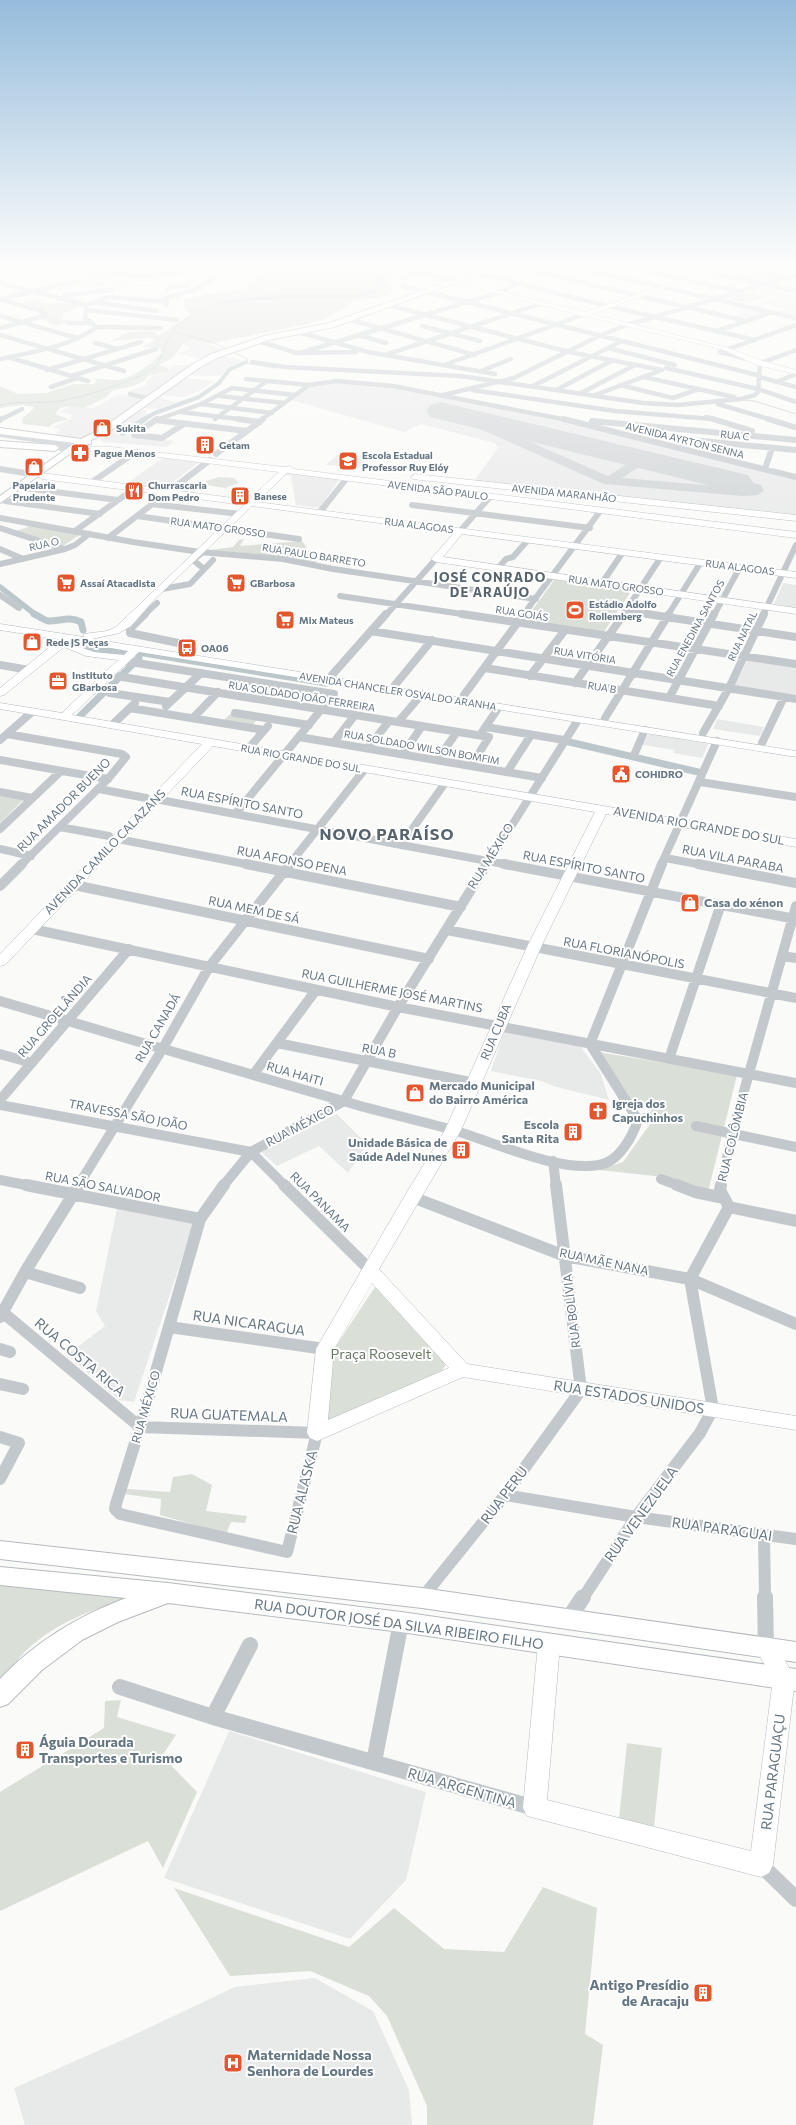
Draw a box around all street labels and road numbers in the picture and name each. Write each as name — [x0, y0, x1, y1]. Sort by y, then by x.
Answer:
street label: AVENIDA AYRTON SENNA — [624, 419, 746, 461]
street label: RUA C — [720, 428, 750, 443]
street label: AVENIDA SÃO PAULO — [387, 478, 489, 502]
street label: AVENIDA MARANHÃO — [511, 482, 617, 504]
street label: RUA MATO GROSSO — [170, 514, 266, 540]
street label: RUA ALAGOAS — [384, 515, 454, 535]
street label: RUA O — [28, 535, 60, 553]
street label: RUA PAULO BARRETO — [261, 541, 367, 569]
street label: RUA ALAGOAS — [705, 557, 775, 577]
street label: RUA MATO GROSSO — [568, 572, 664, 598]
street label: RUA ENEDINA SANTOS — [663, 577, 727, 678]
street label: RUA GOIÁS — [495, 603, 549, 623]
street label: RUA NATAL — [725, 609, 759, 663]
street label: RUA VITÓRIA — [553, 644, 617, 666]
street label: AVENIDA CHANCELER OSVALDO ARANHA — [299, 669, 498, 713]
street label: RUA SOLDADO JOÃO FERREIRA — [228, 678, 376, 714]
street label: RUA B — [587, 679, 618, 695]
street label: RUA SOLDADO WILSON BOMFIM — [343, 727, 501, 767]
street label: RUA RIO GRANDE DO SUL — [240, 742, 362, 775]
street label: RUA AMADOR BUENO — [14, 755, 113, 854]
street label: RUA ESPÍRITO SANTO — [180, 783, 305, 821]
street label: AVENIDA CAMILO CALAZANS — [41, 786, 168, 917]
street label: AVENIDA RIO GRANDE DO SUL — [612, 803, 786, 847]
street label: RUA MÉXICO — [464, 820, 516, 891]
street label: RUA VILA PARABA — [681, 841, 785, 875]
street label: RUA AFONSO PENA — [236, 842, 348, 878]
street label: RUA ESPÍRITO SANTO — [522, 847, 647, 885]
street label: RUA MEM DE SÁ — [207, 893, 301, 926]
street label: RUA FLORIANÓPOLIS — [562, 933, 686, 971]
street label: RUA GUILHERME JOSÉ MARTINS — [300, 966, 484, 1015]
street label: RUA GROELÂNDIA — [15, 971, 94, 1060]
street label: RUA CANADÁ — [132, 990, 183, 1065]
street label: RUA CUBA — [477, 1001, 513, 1062]
street label: RUA B — [361, 1040, 398, 1060]
street label: RUA HAITI — [265, 1058, 325, 1088]
street label: RUA COLÔMBIA — [714, 1090, 750, 1183]
street label: TRAVESSA SÃO JOÃO — [67, 1096, 189, 1133]
street label: RUA MÉXICO — [263, 1101, 336, 1149]
street label: RUA SÃO SALVADOR — [44, 1168, 162, 1204]
street label: RUA PANAMA — [288, 1168, 354, 1234]
street label: RUA MÃE NANA — [558, 1245, 650, 1277]
street label: RUA BOLÍVIA — [560, 1273, 582, 1349]
street label: RUA NICARAGUA — [192, 1306, 307, 1339]
street label: RUA COSTA RICA — [32, 1314, 129, 1400]
street label: RUA MÉXICO — [128, 1369, 162, 1445]
street label: RUA ESTADOS UNIDOS — [553, 1376, 706, 1417]
street label: RUA GUATEMALA — [170, 1404, 289, 1425]
street label: RUA ALASKA — [283, 1448, 320, 1536]
street label: RUA VENEZUELA — [600, 1462, 681, 1565]
street label: RUA PERU — [476, 1463, 531, 1527]
street label: RUA PARAGUAI — [671, 1513, 773, 1544]
street label: RUA DOUTOR JOSÉ DA SILVA RIBEIRO FILHO — [253, 1595, 545, 1652]
street label: RUA PARAGUAÇU — [757, 1713, 788, 1831]
street label: RUA ARGENTINA — [406, 1764, 519, 1811]

